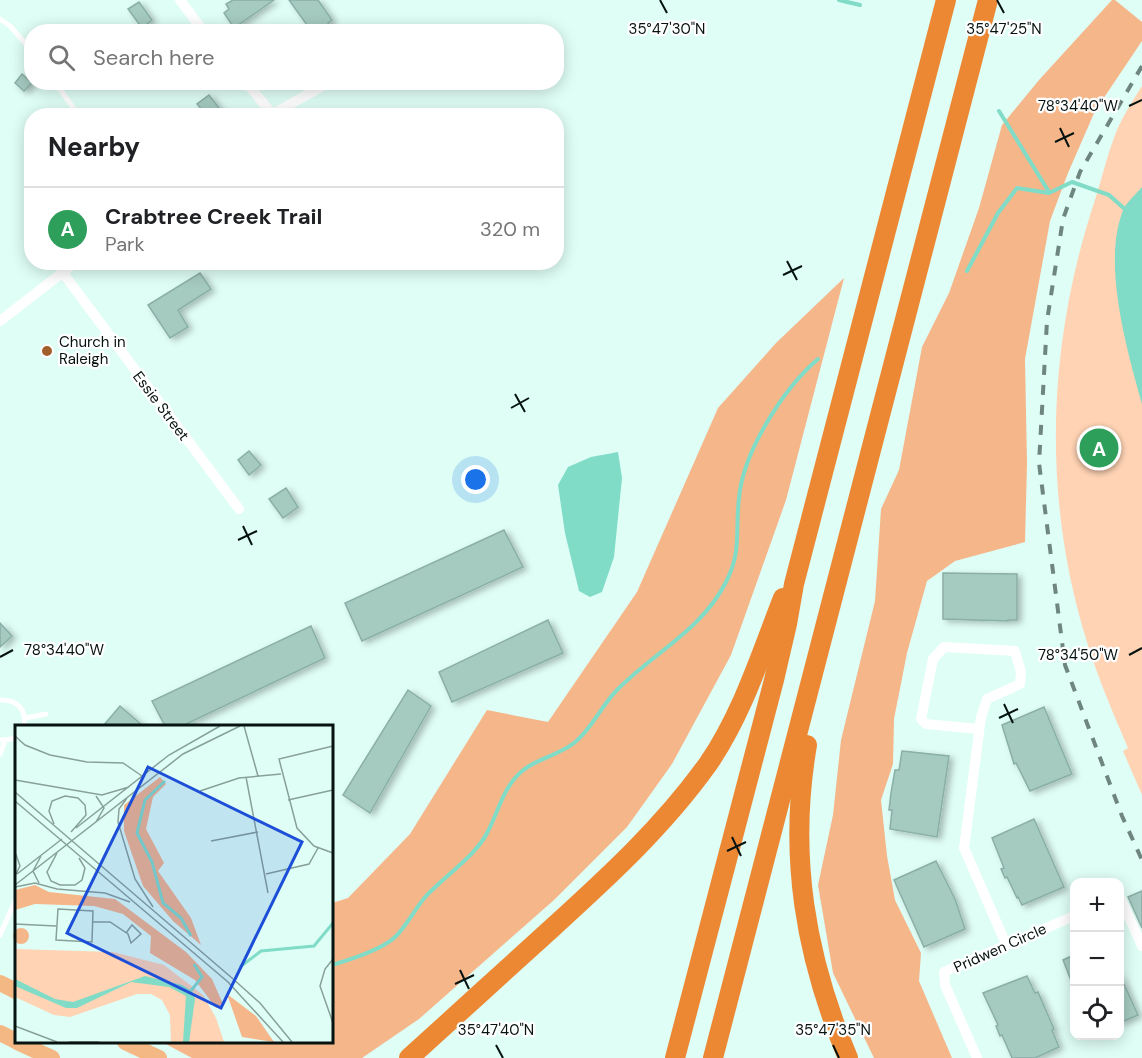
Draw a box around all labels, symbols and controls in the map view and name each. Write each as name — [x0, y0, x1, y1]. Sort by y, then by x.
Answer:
text: 35°47'30"N — [629, 19, 705, 39]
text: 35°47'25"N — [966, 19, 1042, 39]
search box — [24, 24, 564, 90]
icon: search — [45, 41, 78, 74]
text: Search here — [93, 43, 214, 72]
text: 78°34'40"W — [1038, 96, 1118, 116]
text: Nearby — [48, 130, 140, 164]
text: Crabtree Creek Trail — [105, 202, 322, 231]
text: A — [60, 216, 75, 242]
text: 320 m — [480, 216, 540, 242]
text: Park — [105, 231, 145, 257]
place label: Church in Raleigh — [59, 332, 126, 369]
marker: Church in Raleigh — [40, 344, 54, 358]
street label: Essie Street — [128, 367, 194, 445]
pin: A — [1080, 426, 1118, 470]
your location — [461, 465, 490, 494]
text: 78°34'40"W — [24, 640, 104, 660]
text: 78°34'50"W — [1038, 645, 1119, 665]
inset map — [15, 725, 333, 1043]
map controls — [1070, 878, 1124, 1040]
button: + — [1070, 878, 1124, 932]
street label: Pridwen Circle — [950, 919, 1050, 977]
button: − — [1070, 932, 1124, 986]
button: locate — [1070, 986, 1124, 1040]
text: 35°47'40"N — [458, 1020, 534, 1040]
text: 35°47'35"N — [795, 1020, 871, 1040]

